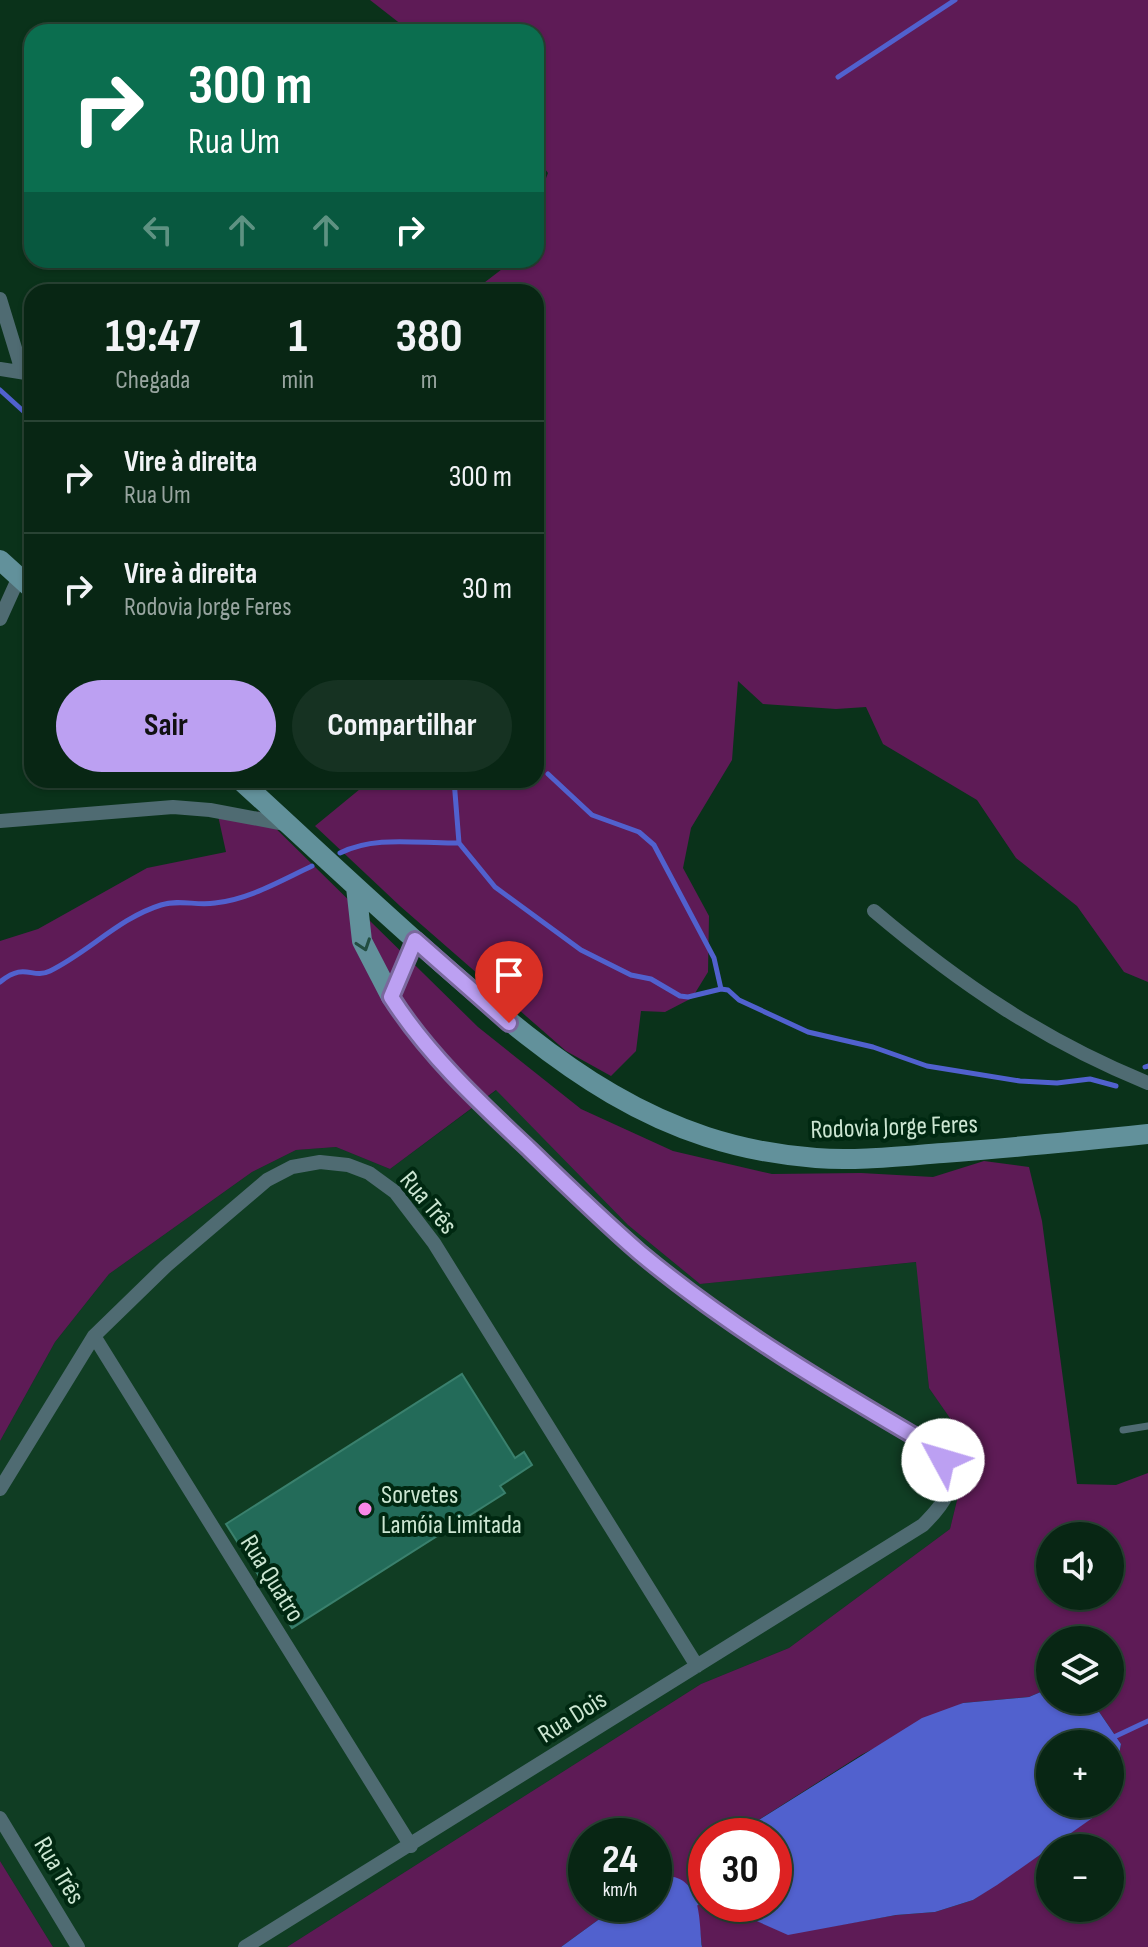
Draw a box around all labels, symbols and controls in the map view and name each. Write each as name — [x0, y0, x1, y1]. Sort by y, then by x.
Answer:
text: 300 m — [188, 53, 312, 120]
icon: right — [56, 56, 160, 160]
text: Rua Um — [188, 121, 280, 164]
icon: left — [136, 208, 180, 252]
icon: ahead — [220, 208, 264, 252]
icon: ahead — [304, 208, 348, 252]
icon: right — [388, 208, 432, 252]
text: 19:47 — [105, 308, 200, 365]
text: 1 — [289, 308, 307, 365]
text: 380 — [396, 308, 463, 365]
text: Chegada — [115, 365, 190, 396]
text: min — [282, 365, 314, 396]
text: m — [421, 365, 437, 396]
text: Vire à direita — [124, 444, 257, 480]
icon: right — [56, 455, 100, 499]
text: 300 m — [449, 459, 512, 495]
text: Rua Um — [124, 480, 191, 511]
text: Vire à direita — [124, 556, 257, 592]
icon: right — [56, 567, 100, 611]
text: 30 m — [462, 571, 512, 607]
text: Rodovia Jorge Feres — [124, 592, 291, 623]
button: Sair — [56, 680, 276, 772]
button: Compartilhar — [292, 680, 512, 772]
one-way arrow — [355, 937, 371, 951]
pin — [475, 941, 543, 1023]
icon: arrive — [487, 953, 531, 997]
street label: Rodovia Jorge Feres — [810, 1109, 978, 1146]
street label: Rua Três — [393, 1165, 463, 1241]
position arrow — [901, 1418, 985, 1502]
place label: Sorvetes Lamóia Limitada — [381, 1480, 522, 1541]
marker: Sorvetes Lamóia Limitada — [356, 1500, 374, 1518]
map controls — [1036, 1522, 1124, 1922]
button: sound — [1036, 1522, 1124, 1610]
street label: Rua Quatro — [233, 1530, 310, 1628]
button: layers — [1036, 1626, 1124, 1714]
street label: Rua Dois — [533, 1684, 613, 1750]
button: + — [1036, 1730, 1124, 1818]
speed limit sign: 30 — [688, 1818, 792, 1922]
street label: Rua Três — [27, 1832, 91, 1910]
button: − — [1036, 1834, 1124, 1922]
text: 24 — [602, 1836, 638, 1884]
text: km/h — [603, 1878, 637, 1902]

